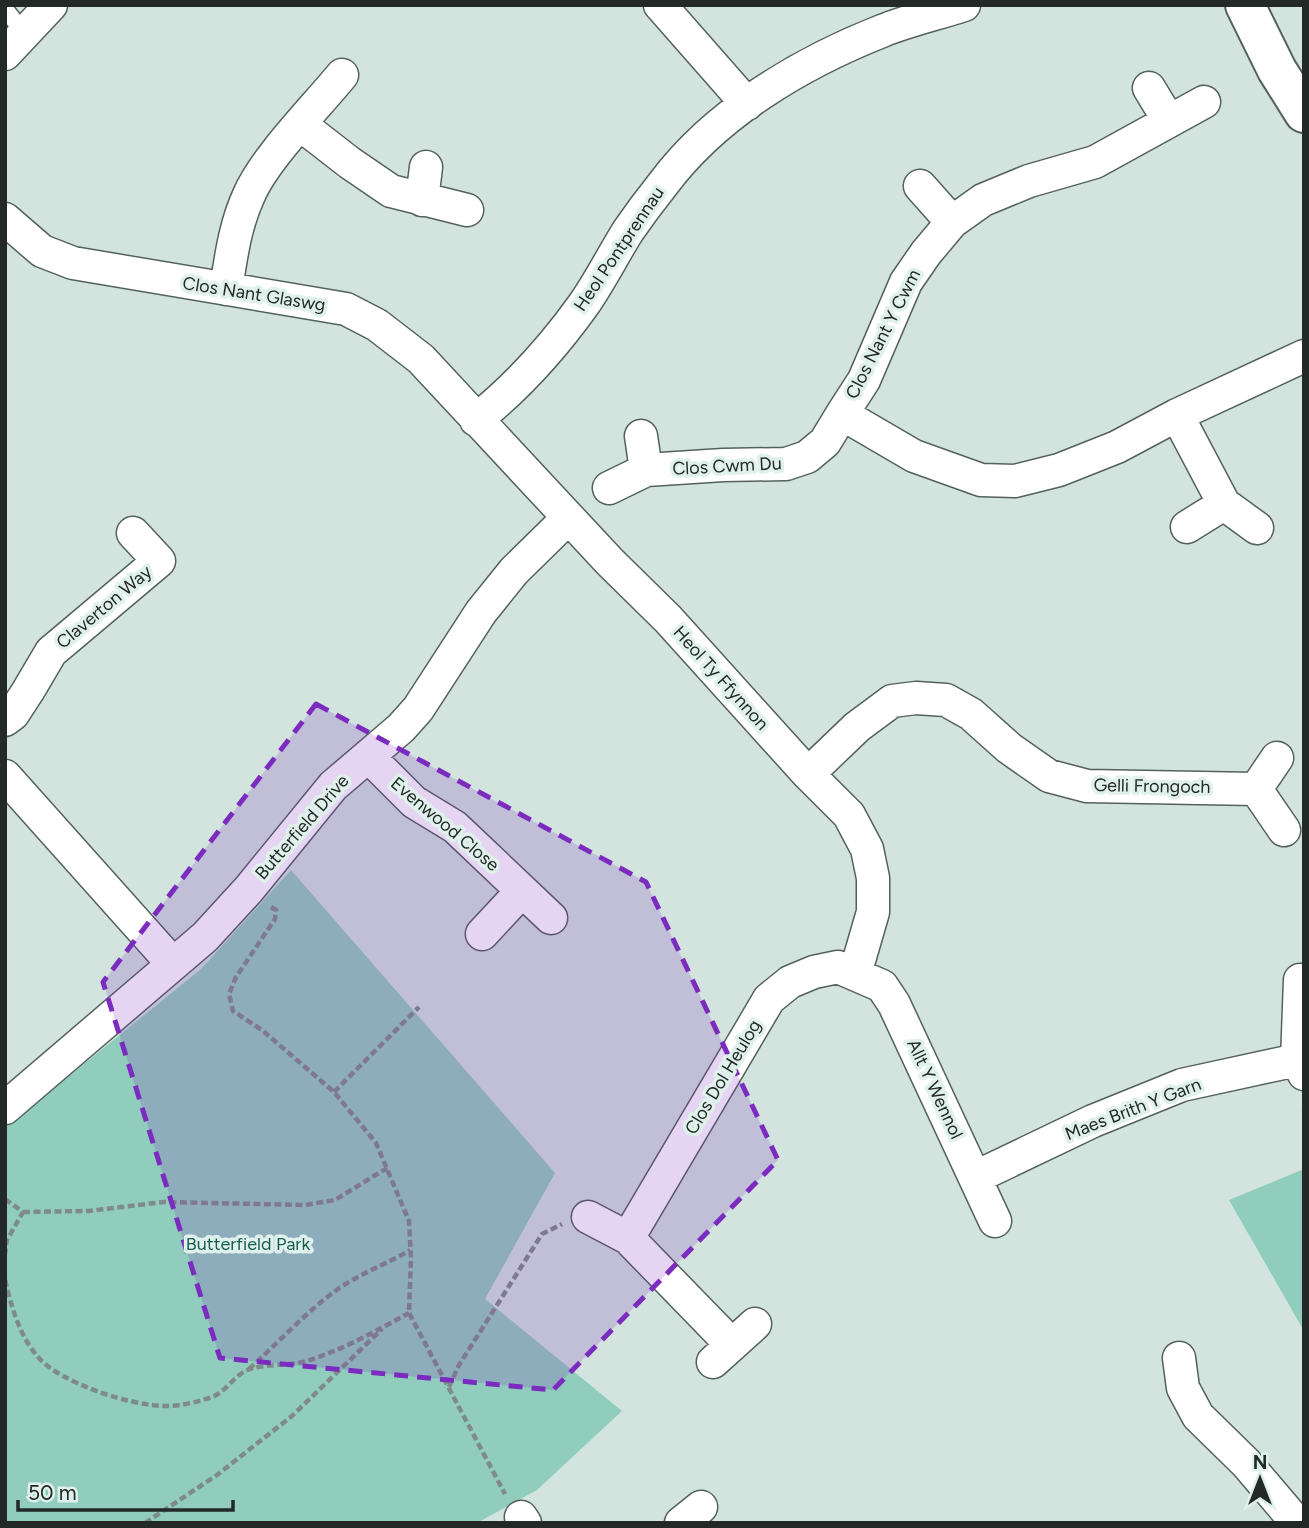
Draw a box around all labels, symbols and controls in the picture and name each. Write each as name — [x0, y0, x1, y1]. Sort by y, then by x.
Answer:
street label: Heol Pontprennau — [569, 182, 669, 316]
street label: Clos Nant Y Cwm — [841, 266, 925, 402]
street label: Clos Nant Glaswg — [181, 272, 327, 316]
street label: Clos Cwm Du — [672, 452, 782, 480]
street label: Claverton Way — [52, 560, 157, 653]
street label: Heol Ty Ffynnon — [669, 621, 773, 735]
street label: Butterfield Drive — [250, 770, 354, 884]
street label: Evenwood Close — [386, 772, 504, 876]
street label: Gelli Frongoch — [1093, 774, 1211, 798]
street label: Clos Dol Heulog — [680, 1016, 766, 1138]
street label: Allt Y Wennol — [902, 1036, 968, 1142]
street label: Maes Brith Y Garn — [1062, 1073, 1204, 1145]
park label: Butterfield Park — [186, 1233, 310, 1255]
north arrow — [1225, 1444, 1295, 1514]
text: N — [1253, 1451, 1267, 1474]
scale bar — [18, 1468, 233, 1512]
text: 50 m — [28, 1480, 77, 1505]

